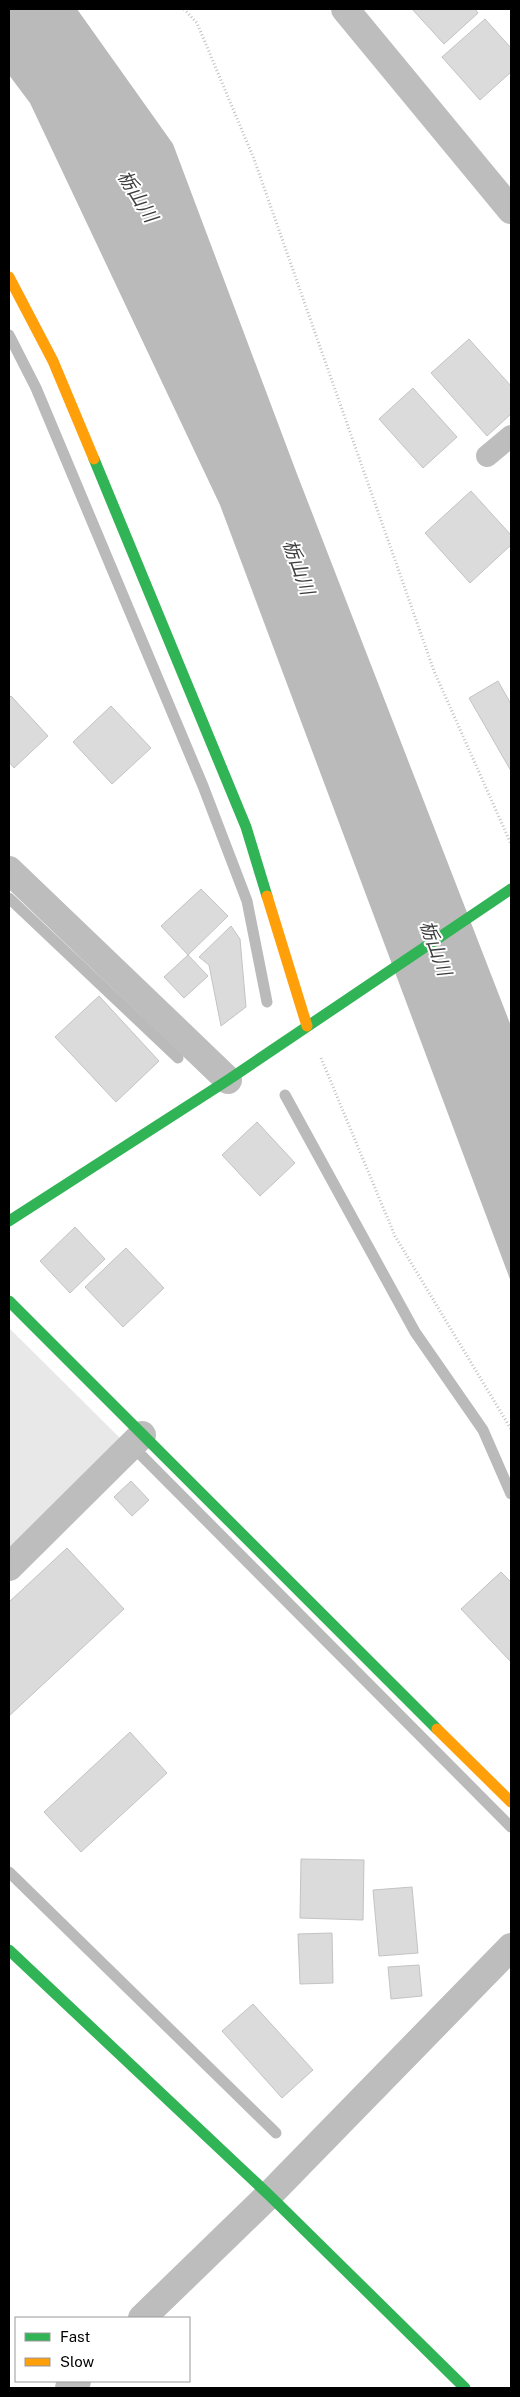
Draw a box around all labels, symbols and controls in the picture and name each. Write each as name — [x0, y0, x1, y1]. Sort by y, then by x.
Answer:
water label: 栃山川 — [114, 166, 163, 228]
water label: 栃山川 — [279, 536, 320, 599]
water label: 栃山川 — [416, 917, 457, 980]
legend — [15, 2317, 190, 2382]
text: Fast — [60, 2328, 90, 2345]
text: Slow — [60, 2353, 95, 2370]

